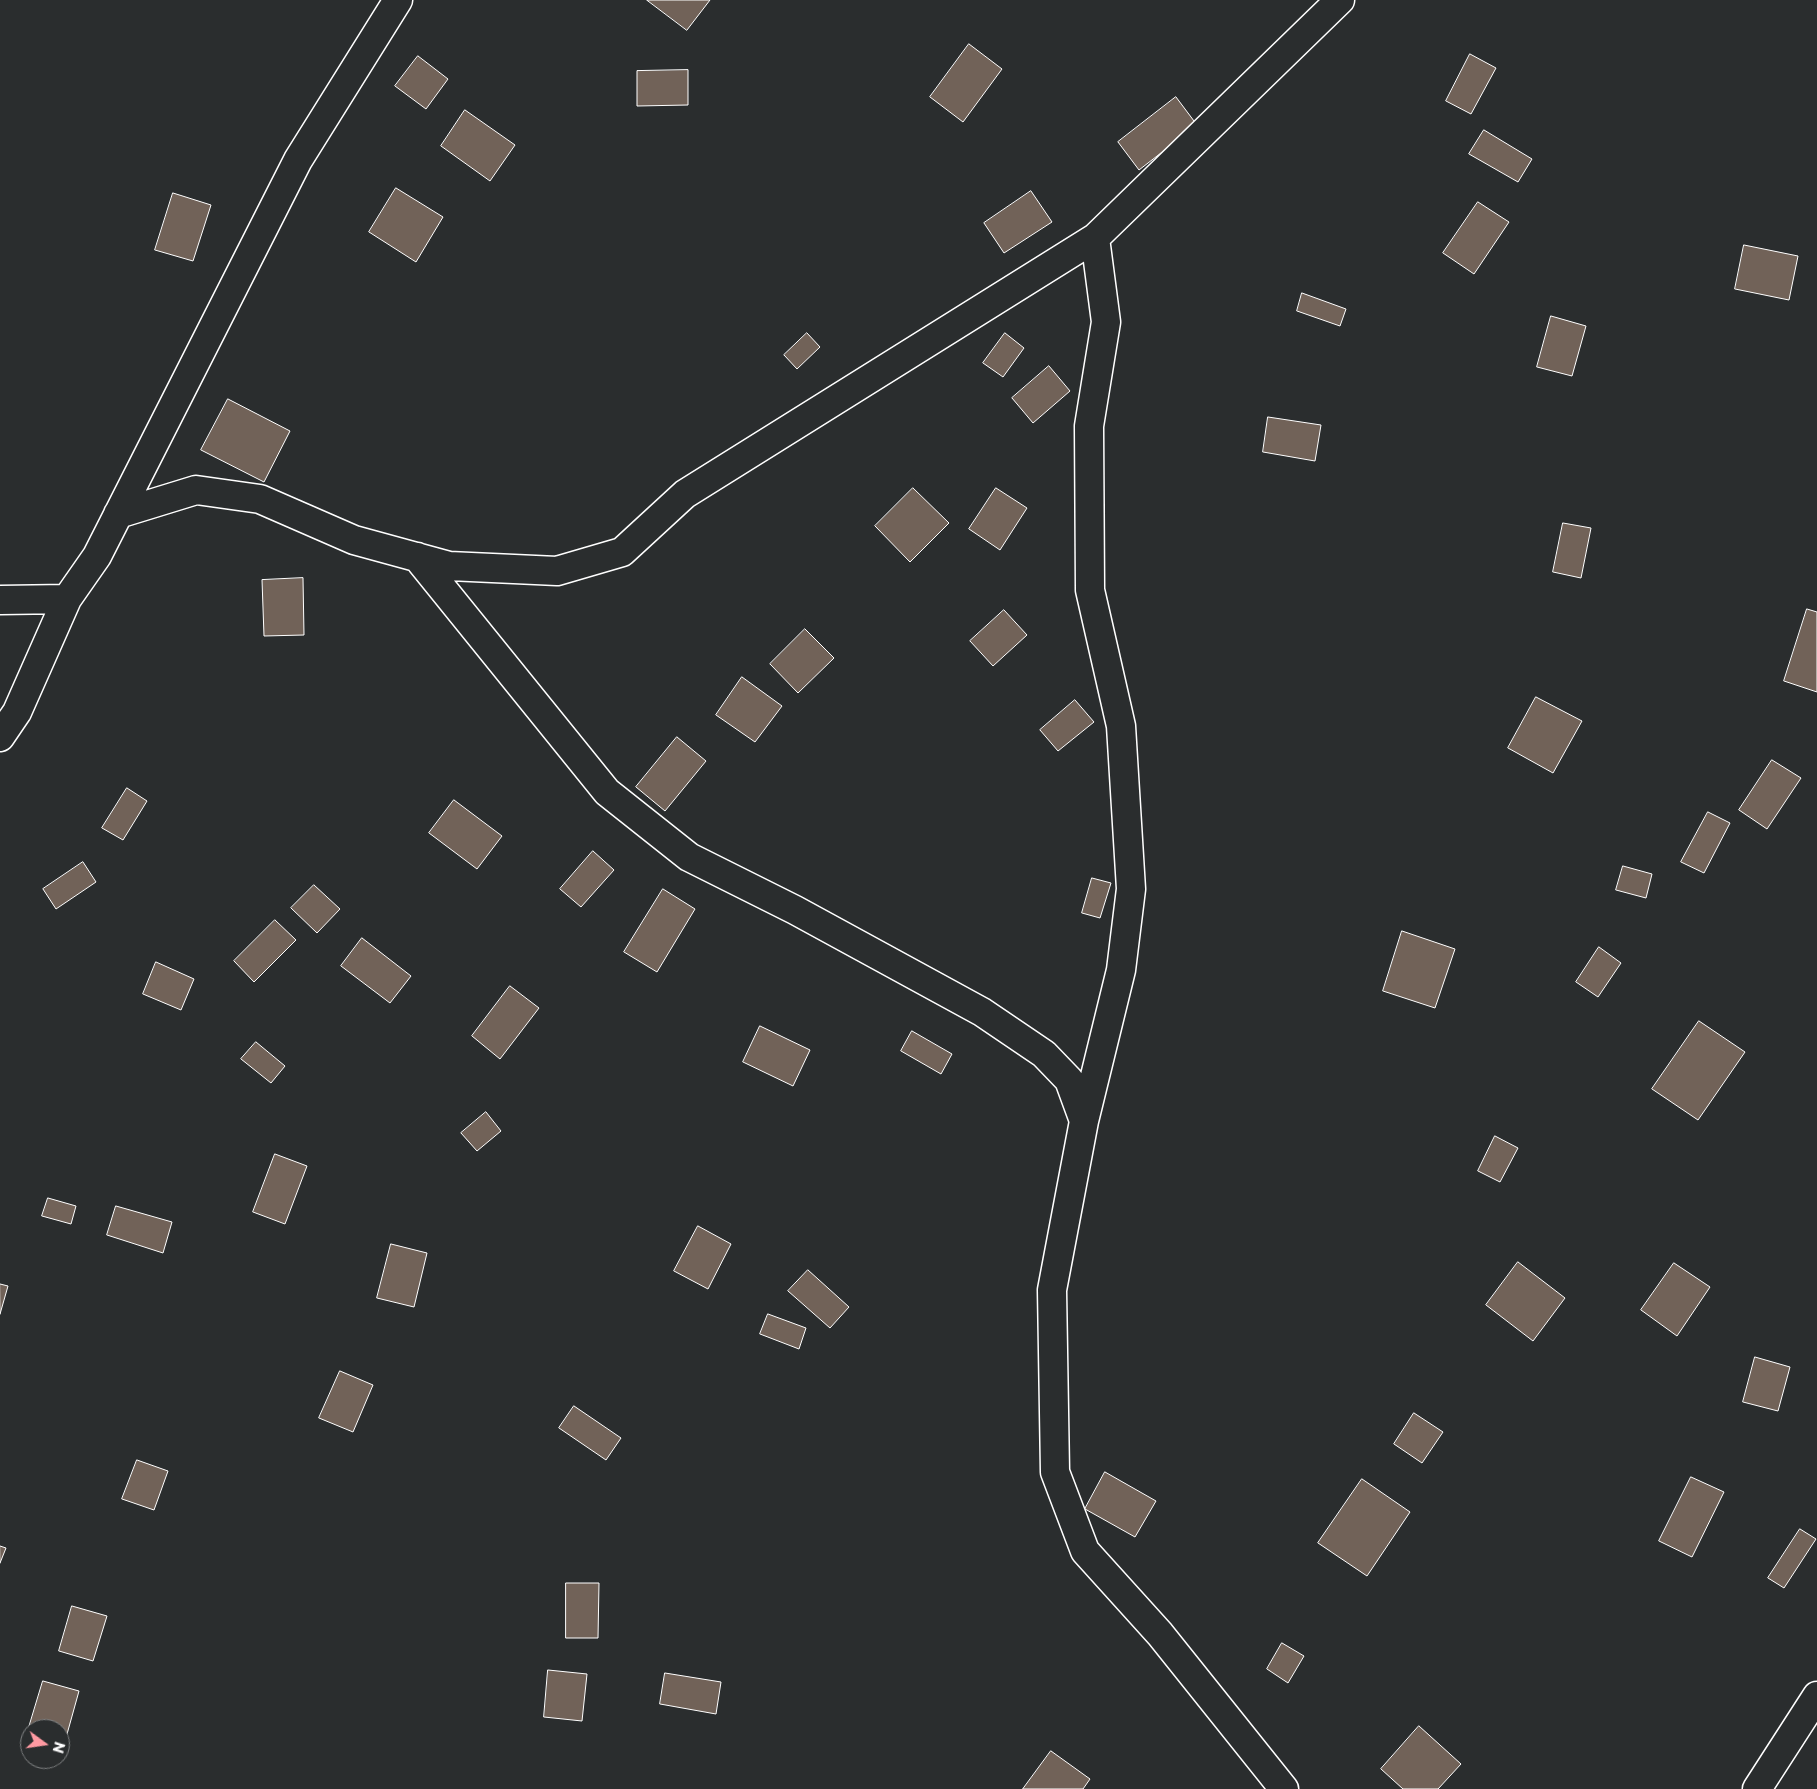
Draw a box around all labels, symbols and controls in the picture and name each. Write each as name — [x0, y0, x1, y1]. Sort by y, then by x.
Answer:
north arrow — [20, 1719, 70, 1769]
text: N — [48, 1740, 71, 1755]

